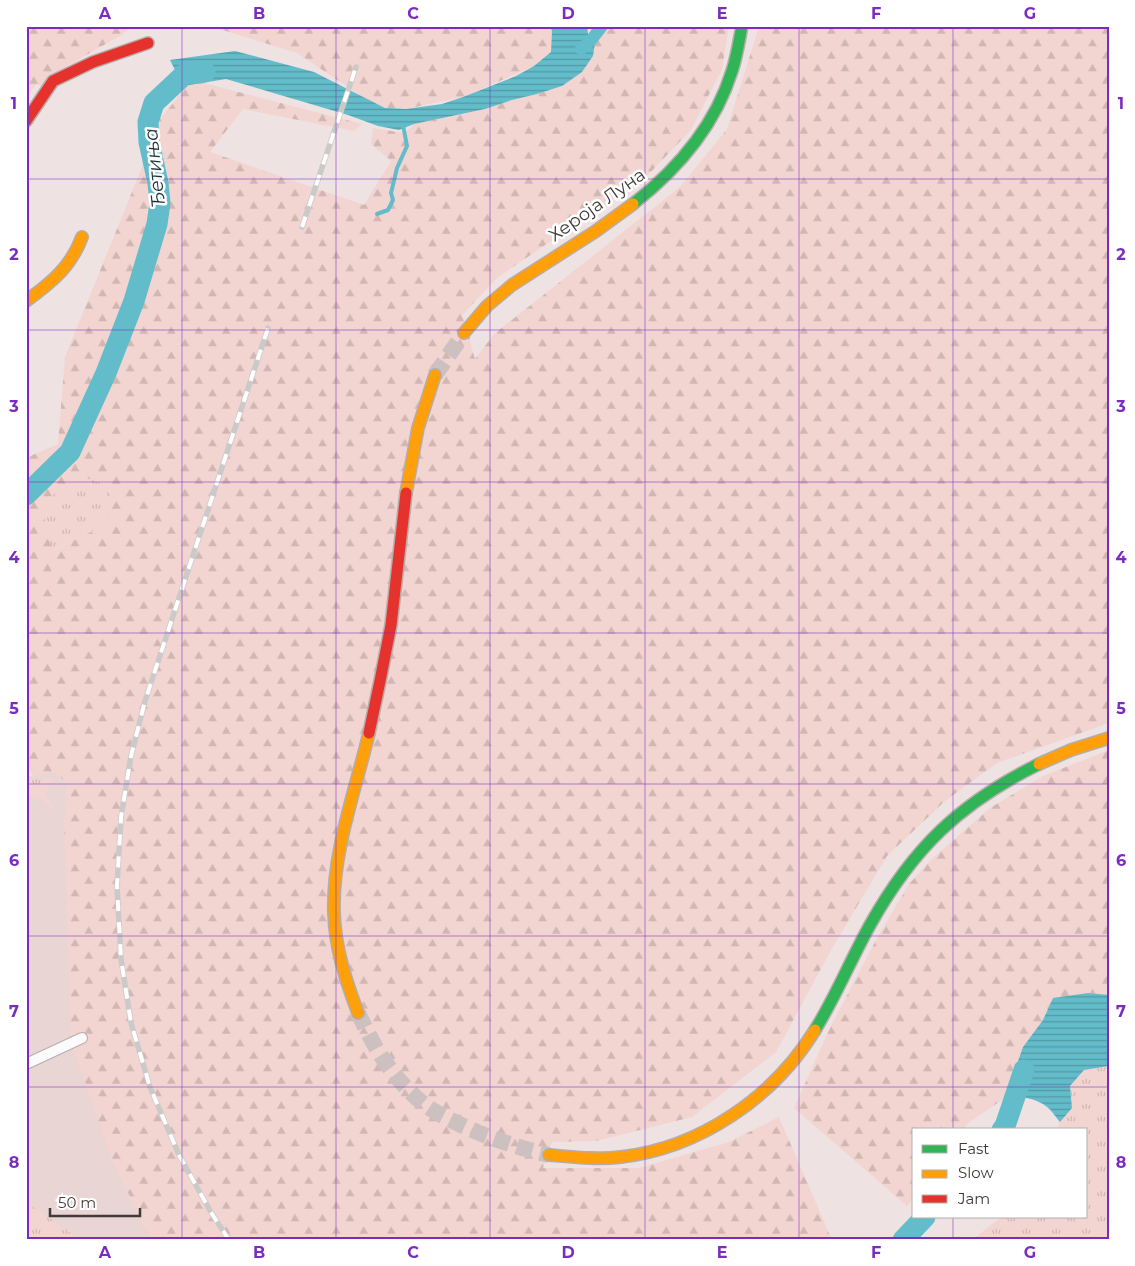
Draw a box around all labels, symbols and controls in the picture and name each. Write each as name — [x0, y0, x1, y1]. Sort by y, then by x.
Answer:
text: A — [98, 4, 112, 23]
text: B — [253, 4, 265, 23]
text: C — [407, 4, 419, 23]
text: D — [561, 4, 575, 23]
text: E — [717, 4, 727, 23]
text: F — [871, 4, 881, 23]
text: G — [1024, 4, 1036, 23]
text: 1 — [11, 94, 17, 113]
text: 1 — [1118, 94, 1124, 113]
water label: Ђетиња — [139, 127, 170, 209]
street label: Хероја Луна — [544, 164, 650, 246]
text: 2 — [9, 245, 19, 264]
text: 2 — [1116, 245, 1126, 264]
text: 3 — [8, 397, 19, 416]
text: 3 — [1115, 397, 1126, 416]
text: 4 — [8, 548, 20, 567]
text: 4 — [1115, 548, 1127, 567]
text: 5 — [9, 699, 19, 718]
text: 5 — [1116, 699, 1126, 718]
text: 6 — [9, 851, 19, 870]
text: 6 — [1116, 851, 1126, 870]
text: 7 — [9, 1002, 19, 1021]
text: 7 — [1116, 1002, 1126, 1021]
legend — [912, 1128, 1088, 1218]
text: Fast — [958, 1139, 989, 1158]
text: 8 — [9, 1153, 19, 1172]
text: 8 — [1116, 1153, 1126, 1172]
text: Slow — [958, 1163, 994, 1182]
scale bar — [50, 1186, 140, 1218]
text: Jam — [957, 1189, 990, 1208]
text: 50 m — [58, 1193, 96, 1212]
text: A — [98, 1243, 112, 1262]
text: B — [253, 1243, 265, 1262]
text: C — [407, 1243, 419, 1262]
text: D — [561, 1243, 575, 1262]
text: E — [717, 1243, 727, 1262]
text: F — [871, 1243, 881, 1262]
text: G — [1024, 1243, 1036, 1262]

